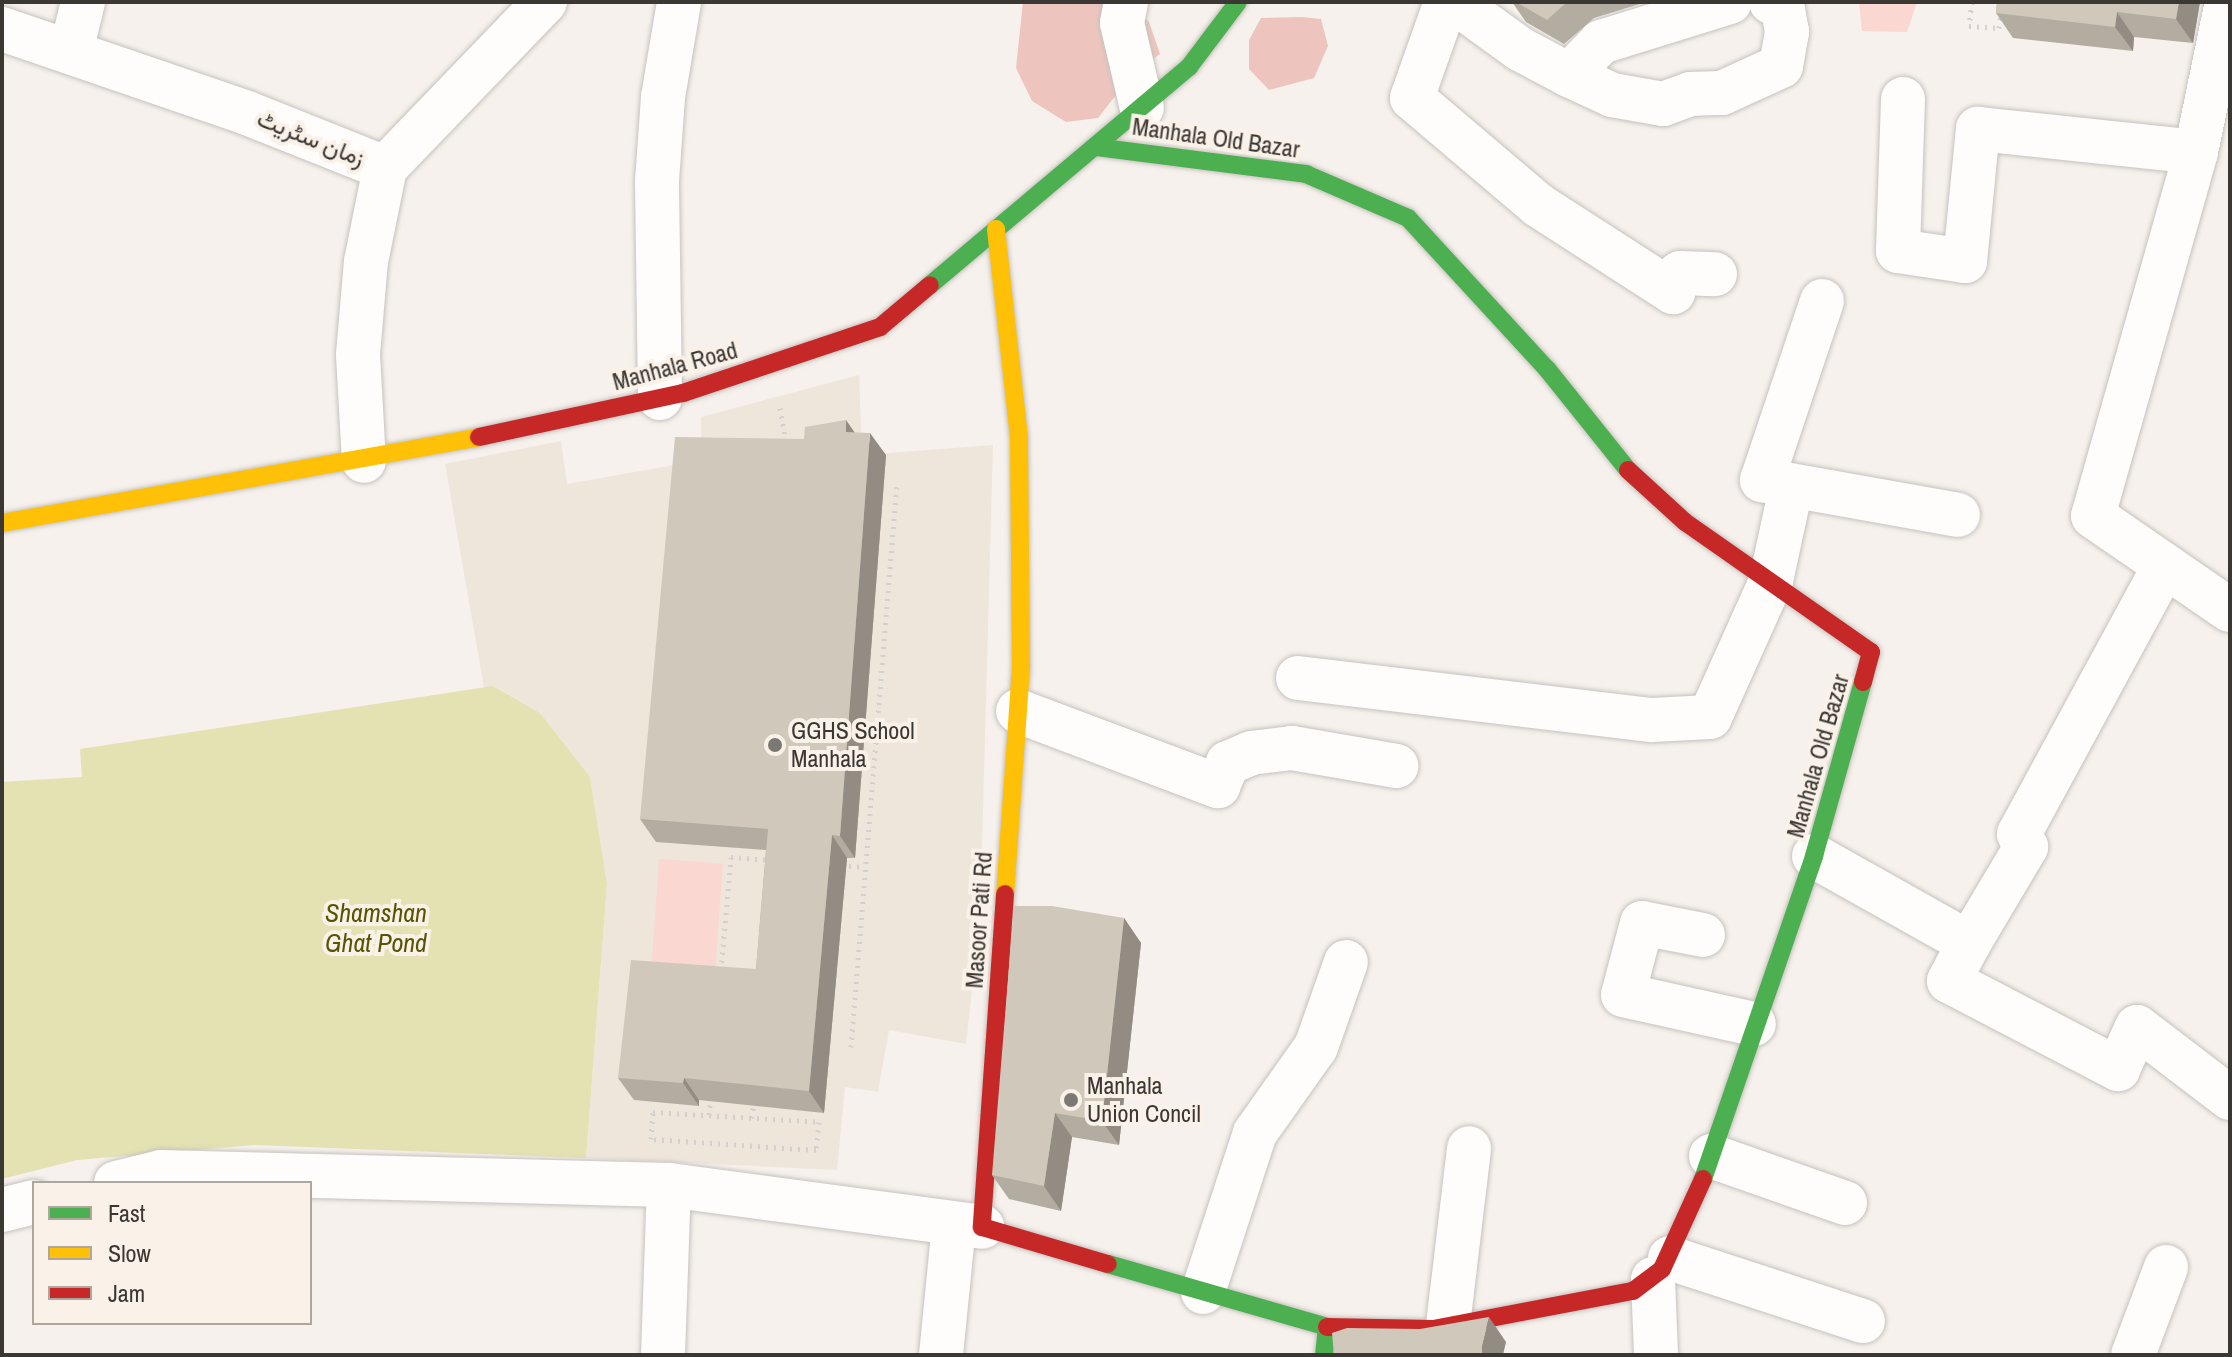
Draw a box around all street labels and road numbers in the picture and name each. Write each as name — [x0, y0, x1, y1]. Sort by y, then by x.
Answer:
street label: زمان سٹریٹ — [253, 103, 369, 173]
street label: Manhala Old Bazar — [1131, 112, 1301, 164]
street label: Manhala Road — [609, 336, 741, 396]
street label: Manhala Old Bazar — [1781, 671, 1855, 841]
street label: Masoor Pati Rd — [960, 851, 998, 989]

